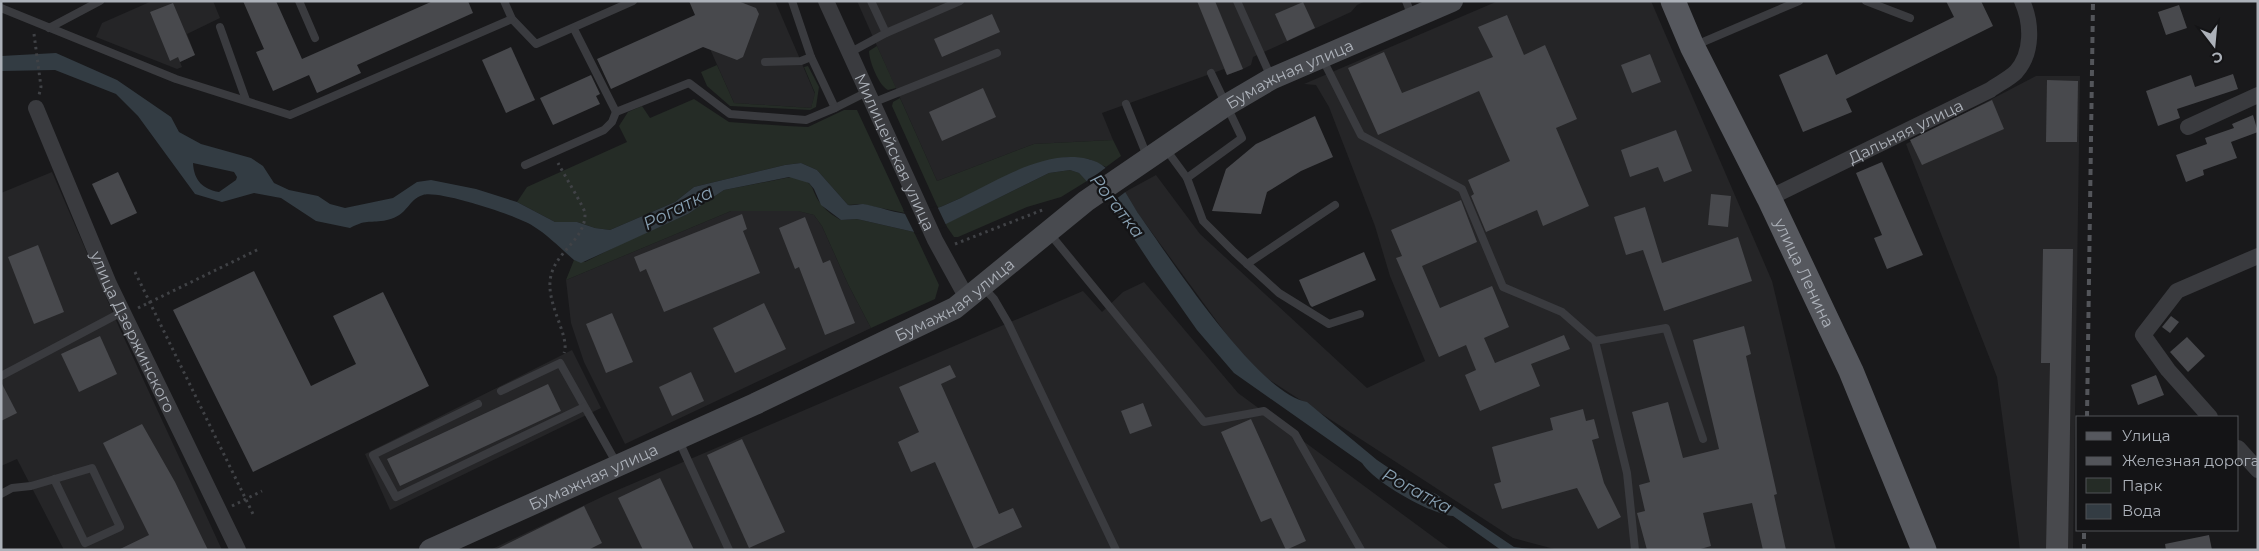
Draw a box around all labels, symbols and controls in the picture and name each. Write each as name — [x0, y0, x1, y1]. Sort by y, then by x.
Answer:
north arrow — [2189, 20, 2239, 70]
street label: Бумажная улица — [1222, 35, 1356, 113]
text: С — [2210, 47, 2225, 68]
street label: Милицейская улица — [851, 70, 939, 234]
street label: Дальняя улица — [1845, 95, 1966, 167]
water label: Рогатка — [1085, 169, 1149, 243]
water label: Рогатка — [639, 181, 717, 235]
street label: улица Ленина — [1770, 214, 1838, 330]
street label: улица Дзержинского — [86, 247, 179, 416]
street label: Бумажная улица — [891, 254, 1018, 345]
legend — [2076, 416, 2239, 531]
text: Улица — [2122, 426, 2170, 445]
street label: Бумажная улица — [526, 439, 661, 514]
text: Железная дорога — [2122, 451, 2259, 470]
water label: Рогатка — [1378, 464, 1456, 518]
text: Парк — [2122, 476, 2162, 495]
text: Вода — [2122, 501, 2161, 520]

